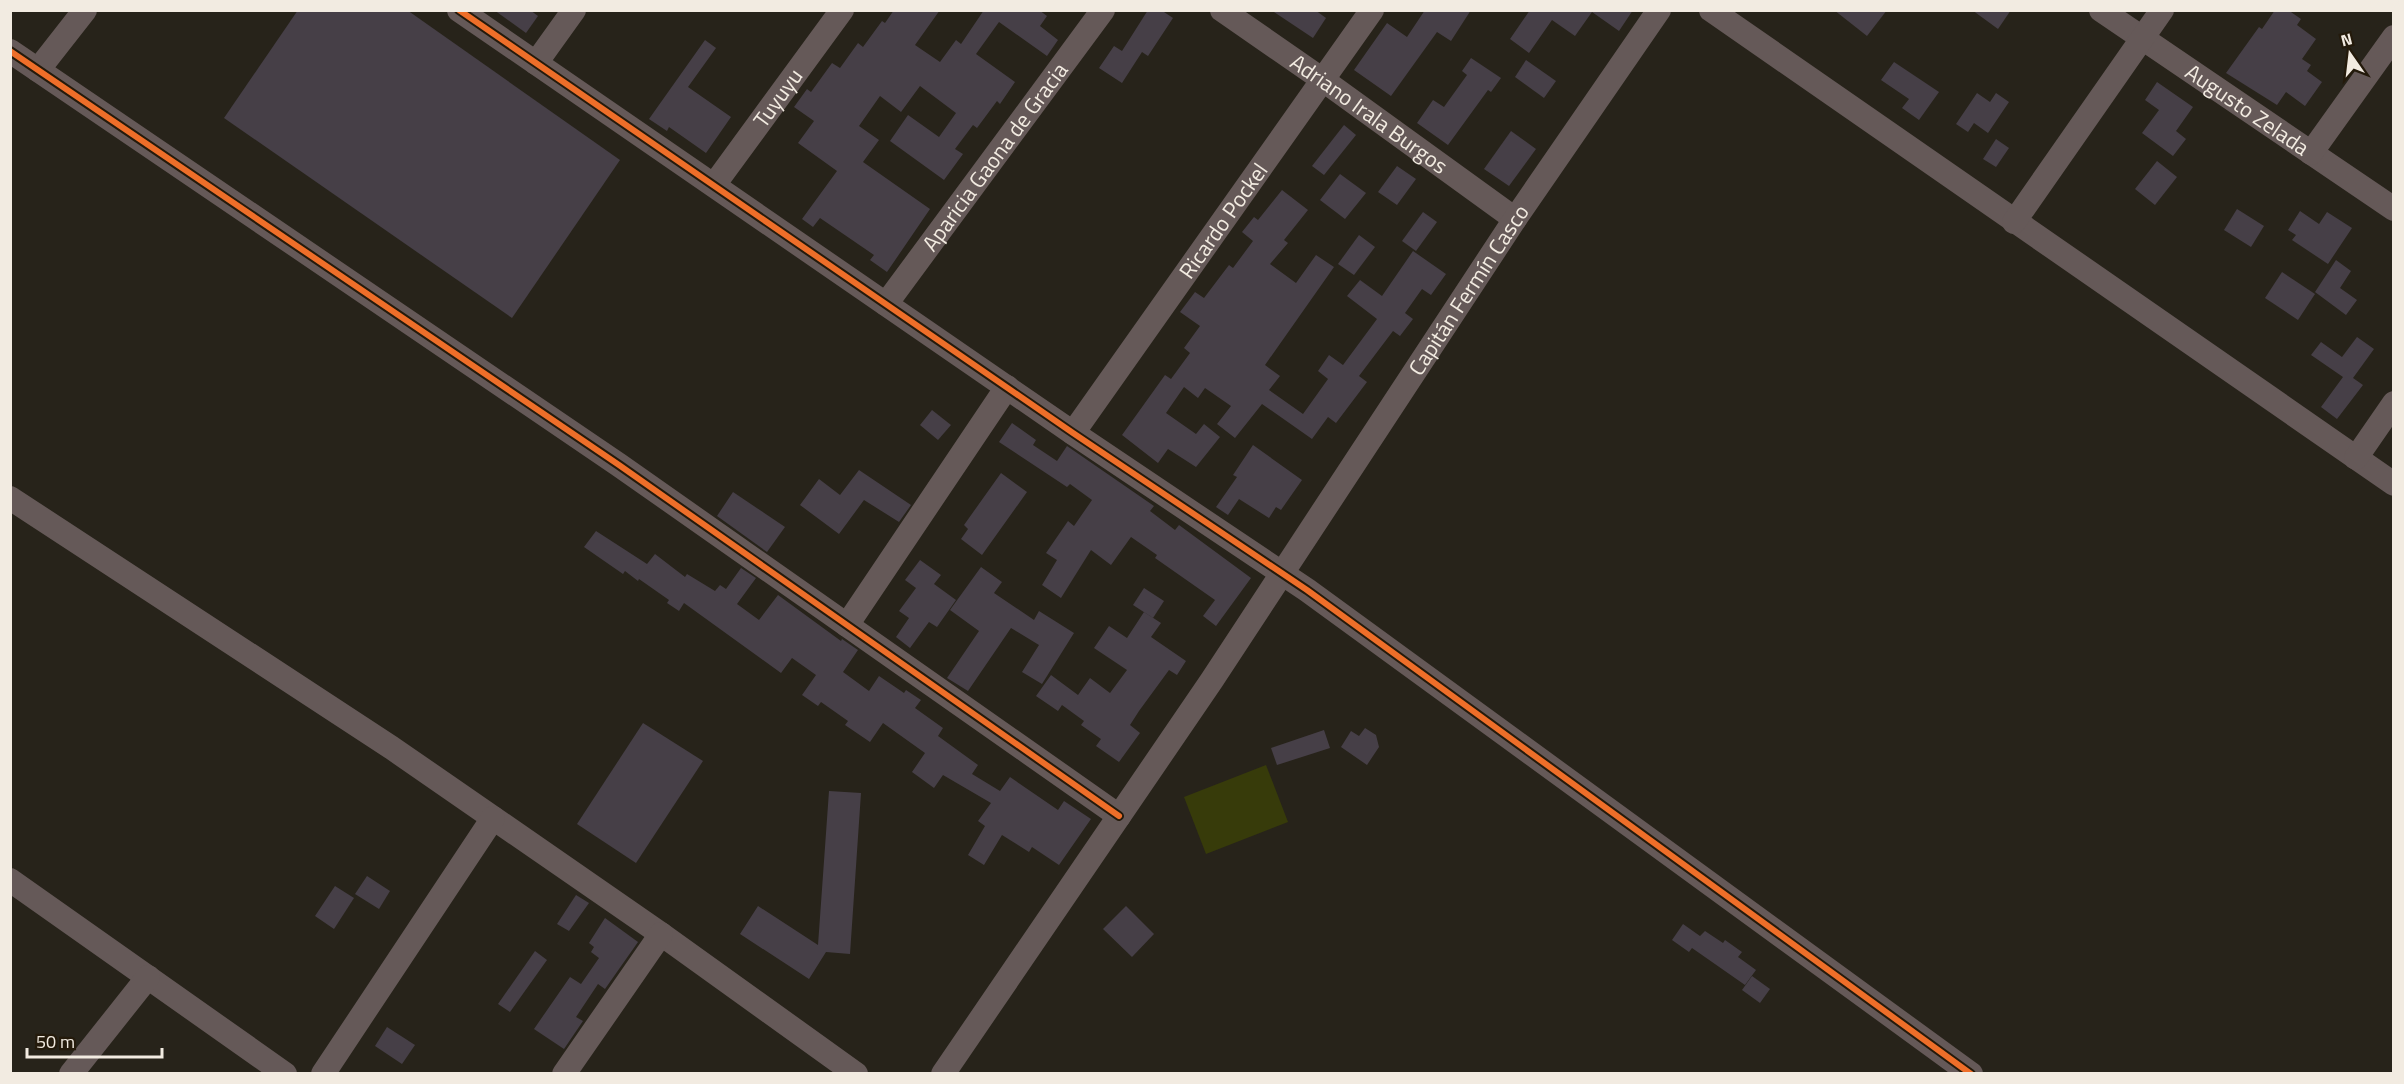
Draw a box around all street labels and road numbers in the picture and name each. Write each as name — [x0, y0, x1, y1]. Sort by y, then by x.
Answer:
street label: Adriano Irala Burgos — [1283, 45, 1455, 182]
street label: Aparicia Gaona de Gracia — [913, 55, 1076, 258]
street label: Augusto Zelada — [2178, 55, 2316, 164]
street label: Tuyuyu — [745, 61, 811, 135]
street label: Ricardo Pockel — [1170, 156, 1276, 286]
street label: Capitán Fermín Casco — [1400, 197, 1537, 382]

